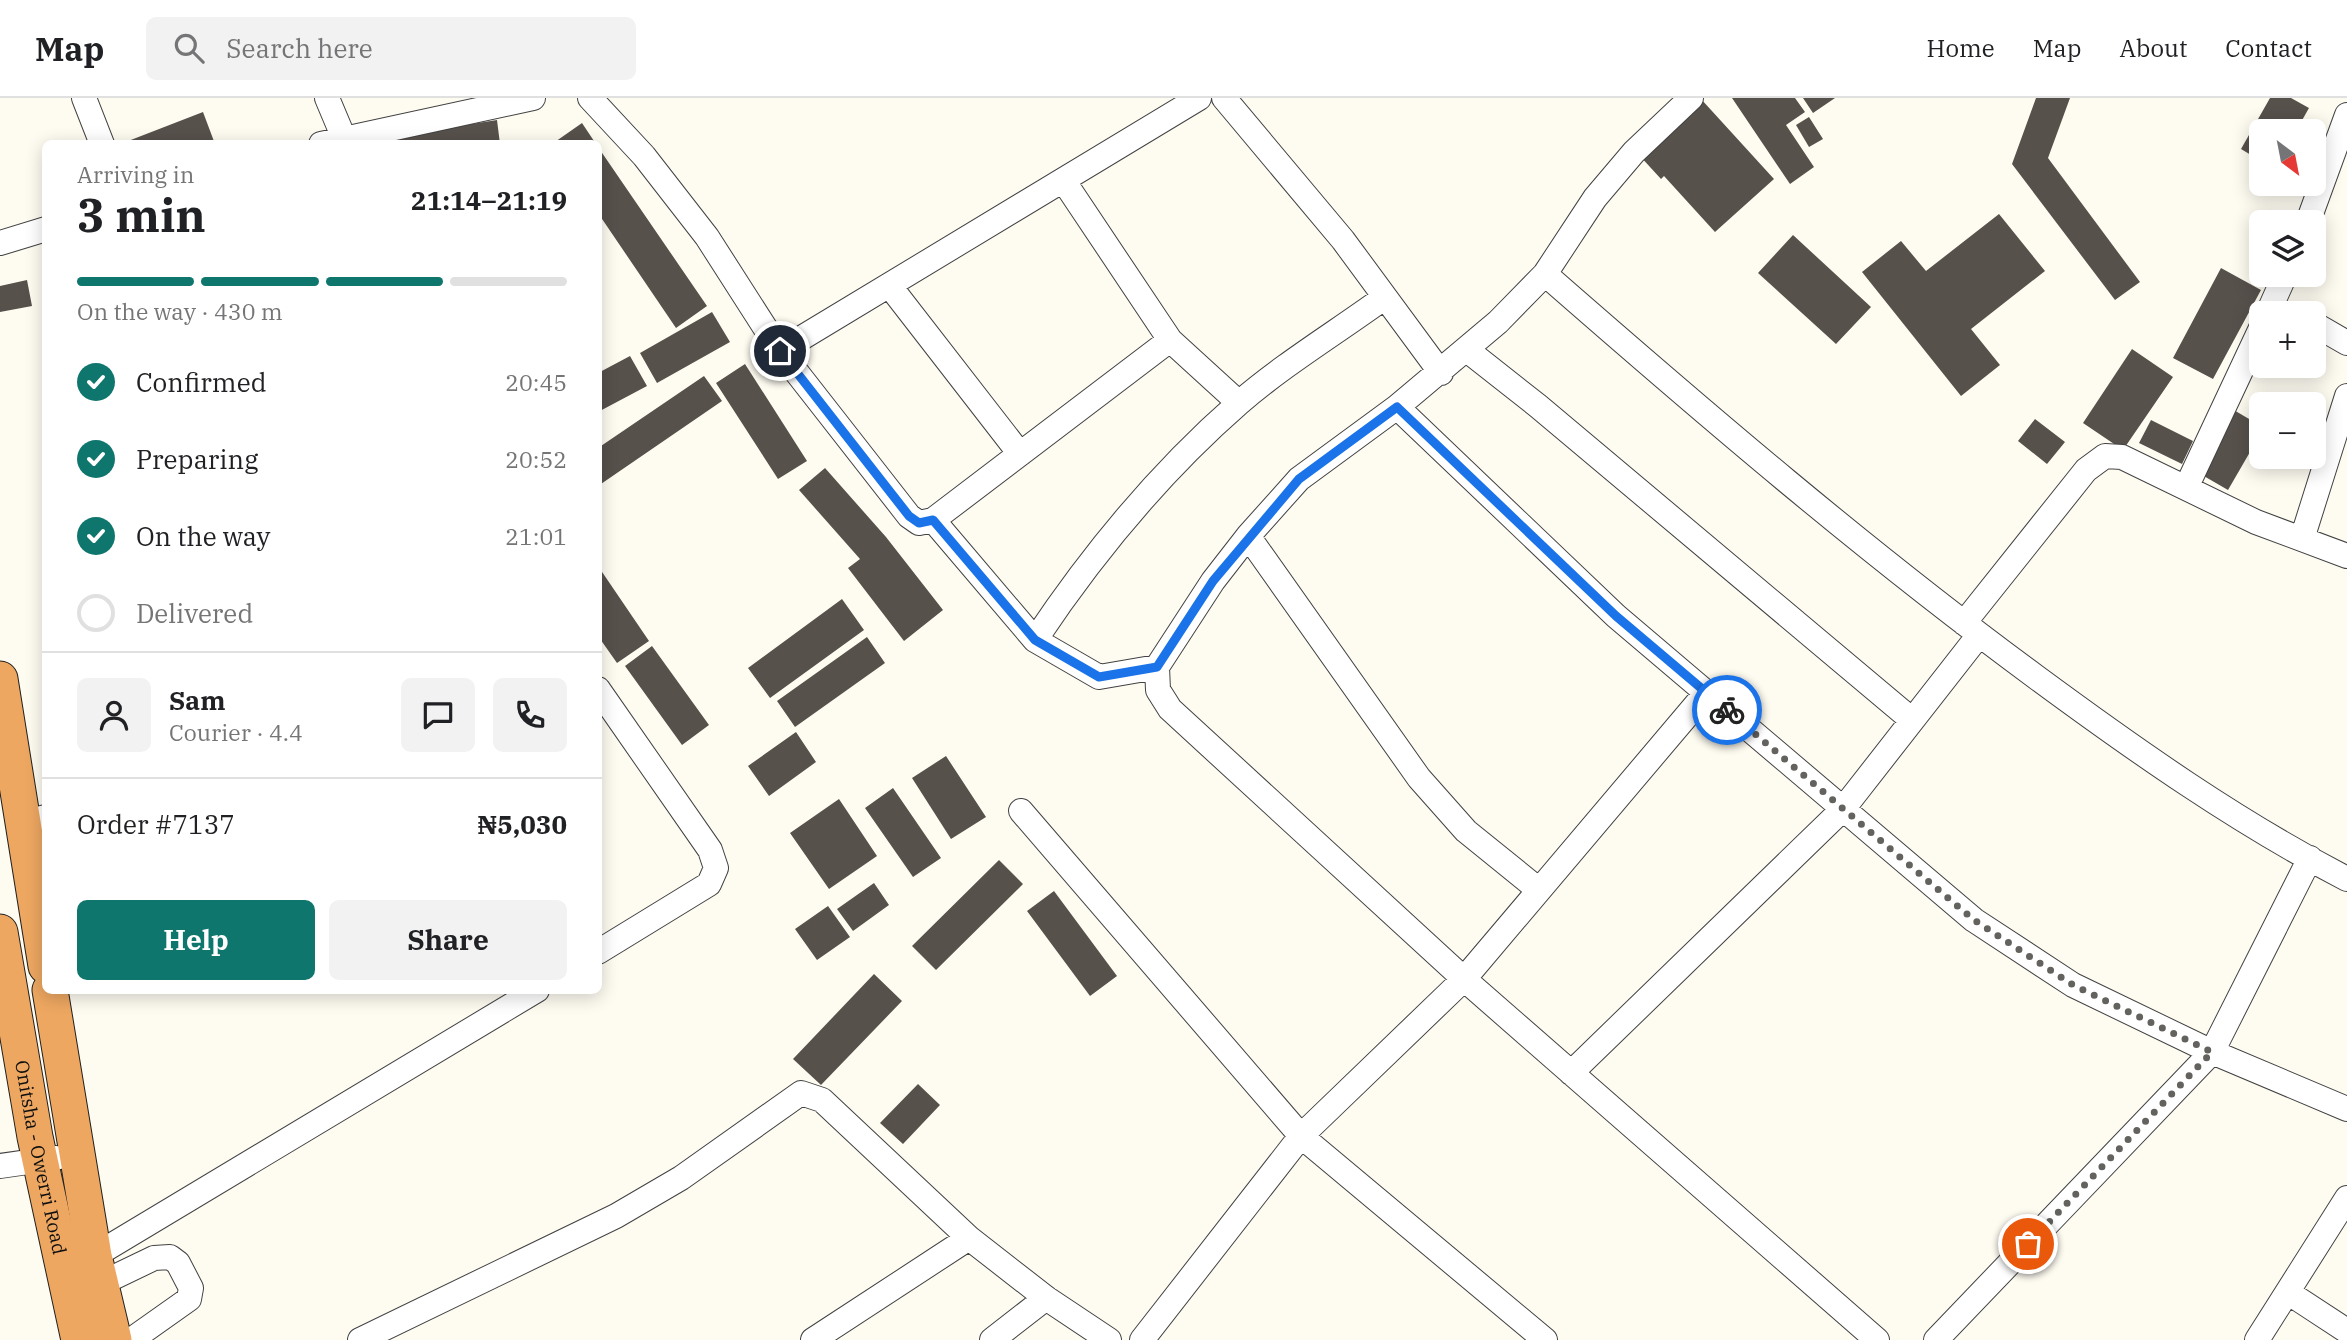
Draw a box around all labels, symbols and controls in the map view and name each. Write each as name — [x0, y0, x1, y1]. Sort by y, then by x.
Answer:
search box — [146, 17, 636, 80]
text: Map — [35, 27, 104, 70]
icon: search — [170, 29, 208, 67]
text: Search here — [226, 31, 373, 65]
text: Home — [1927, 32, 1995, 64]
text: Map — [2033, 32, 2081, 64]
text: About — [2119, 32, 2187, 64]
text: Contact — [2225, 32, 2312, 64]
north arrow — [2249, 119, 2326, 196]
map controls — [2249, 119, 2326, 469]
text: Arriving in — [77, 159, 194, 189]
text: 21:14–21:19 — [411, 183, 567, 217]
text: 3 min — [77, 185, 206, 245]
button: layers — [2249, 210, 2326, 287]
text: On the way · 430 m — [77, 296, 283, 326]
button: + — [2249, 301, 2326, 378]
pin — [750, 321, 810, 381]
icon: home — [761, 332, 799, 370]
icon: check — [77, 363, 115, 401]
text: Confirmed — [136, 365, 267, 399]
text: 20:45 — [505, 367, 567, 397]
button: − — [2249, 392, 2326, 469]
icon: check — [77, 440, 115, 478]
text: Preparing — [136, 442, 258, 476]
text: 20:52 — [505, 444, 567, 474]
icon: check — [77, 517, 115, 555]
text: On the way — [136, 519, 270, 553]
text: 21:01 — [505, 521, 567, 551]
text: Delivered — [136, 596, 253, 630]
courier — [1692, 675, 1762, 745]
button: person — [77, 678, 151, 752]
button: chat — [401, 678, 475, 752]
button: phone — [493, 678, 567, 752]
text: Sam — [169, 683, 225, 717]
icon: bike — [1708, 691, 1746, 729]
text: Courier · 4.4 — [169, 717, 303, 747]
text: Order #7137 — [77, 807, 235, 841]
text: ₦5,030 — [477, 807, 567, 841]
button: Help — [77, 900, 315, 980]
button: Share — [329, 900, 567, 980]
street label: Onitsha - Owerri Road — [10, 1058, 72, 1257]
pin — [1998, 1214, 2058, 1274]
icon: bag — [2009, 1225, 2047, 1263]

